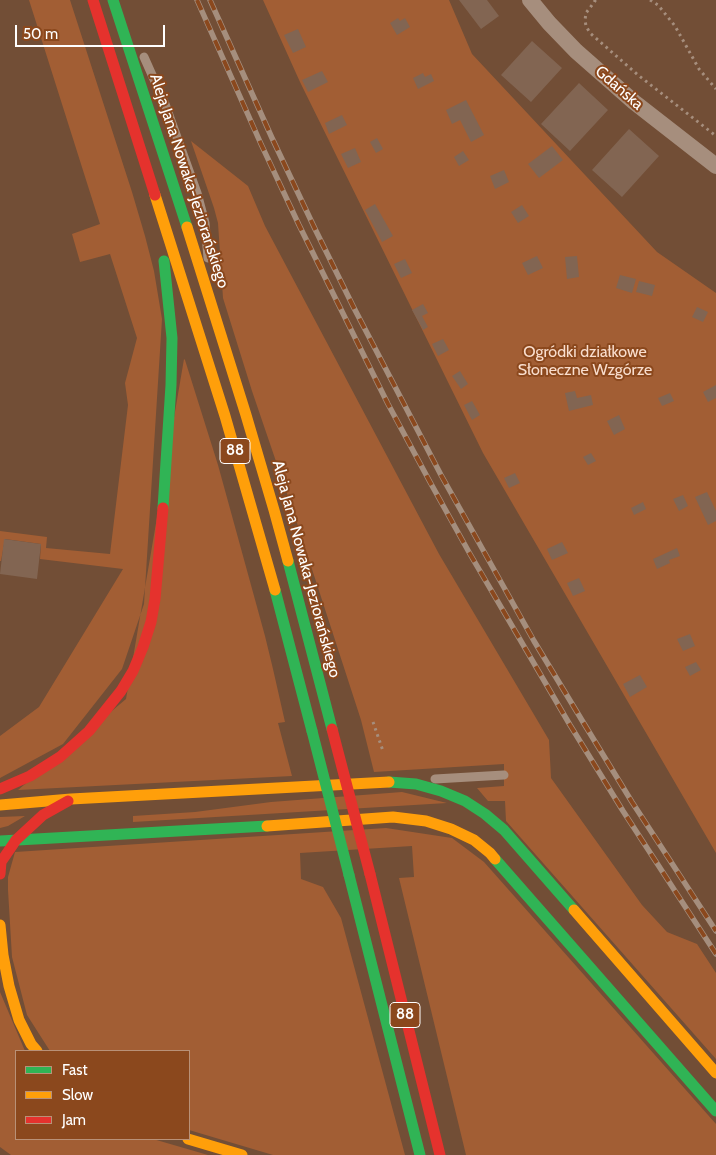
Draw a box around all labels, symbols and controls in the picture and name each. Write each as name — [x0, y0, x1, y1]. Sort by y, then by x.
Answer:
scale bar — [18, 15, 168, 47]
text: 50 m — [23, 25, 58, 43]
street label: Gdańska — [591, 62, 647, 114]
street label: Aleja Jana Nowaka-Jeziorańskiego — [145, 71, 233, 291]
park label: Ogródki działkowe Słoneczne Wzgórze — [518, 342, 652, 380]
road number: 88 — [220, 438, 250, 464]
street label: Aleja Jana Nowaka-Jeziorańskiego — [268, 458, 344, 680]
road number: 88 — [390, 1002, 420, 1028]
legend — [15, 1050, 190, 1140]
text: Fast — [62, 1061, 87, 1079]
text: Slow — [62, 1086, 93, 1104]
text: Jam — [62, 1111, 86, 1129]

